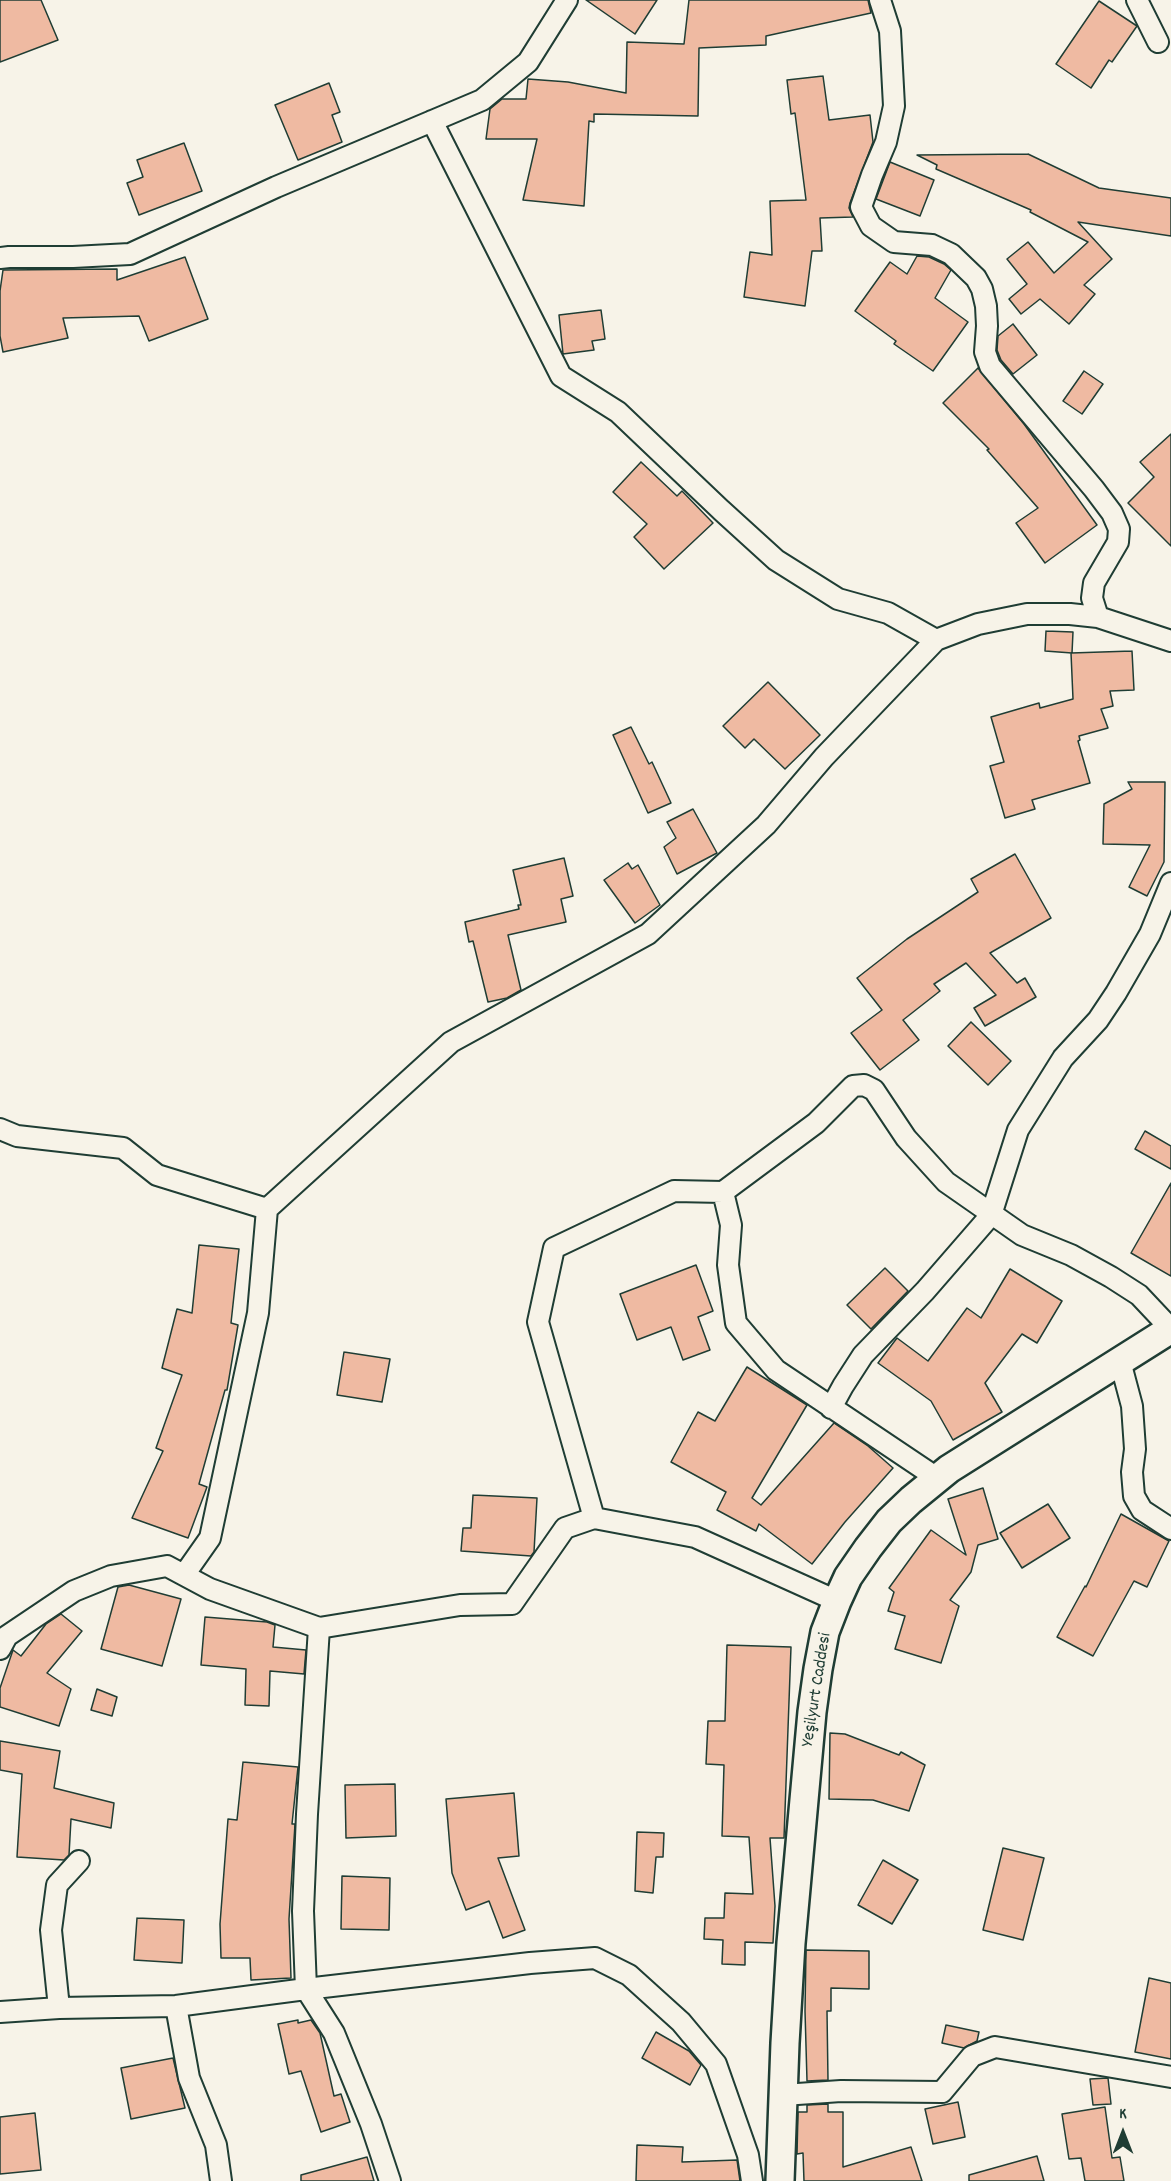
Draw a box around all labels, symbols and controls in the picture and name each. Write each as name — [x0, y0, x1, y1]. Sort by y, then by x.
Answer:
street label: Yeşilyurt Caddesi — [798, 1631, 838, 1749]
north arrow — [1093, 2103, 1153, 2163]
text: K — [1119, 2103, 1127, 2126]

